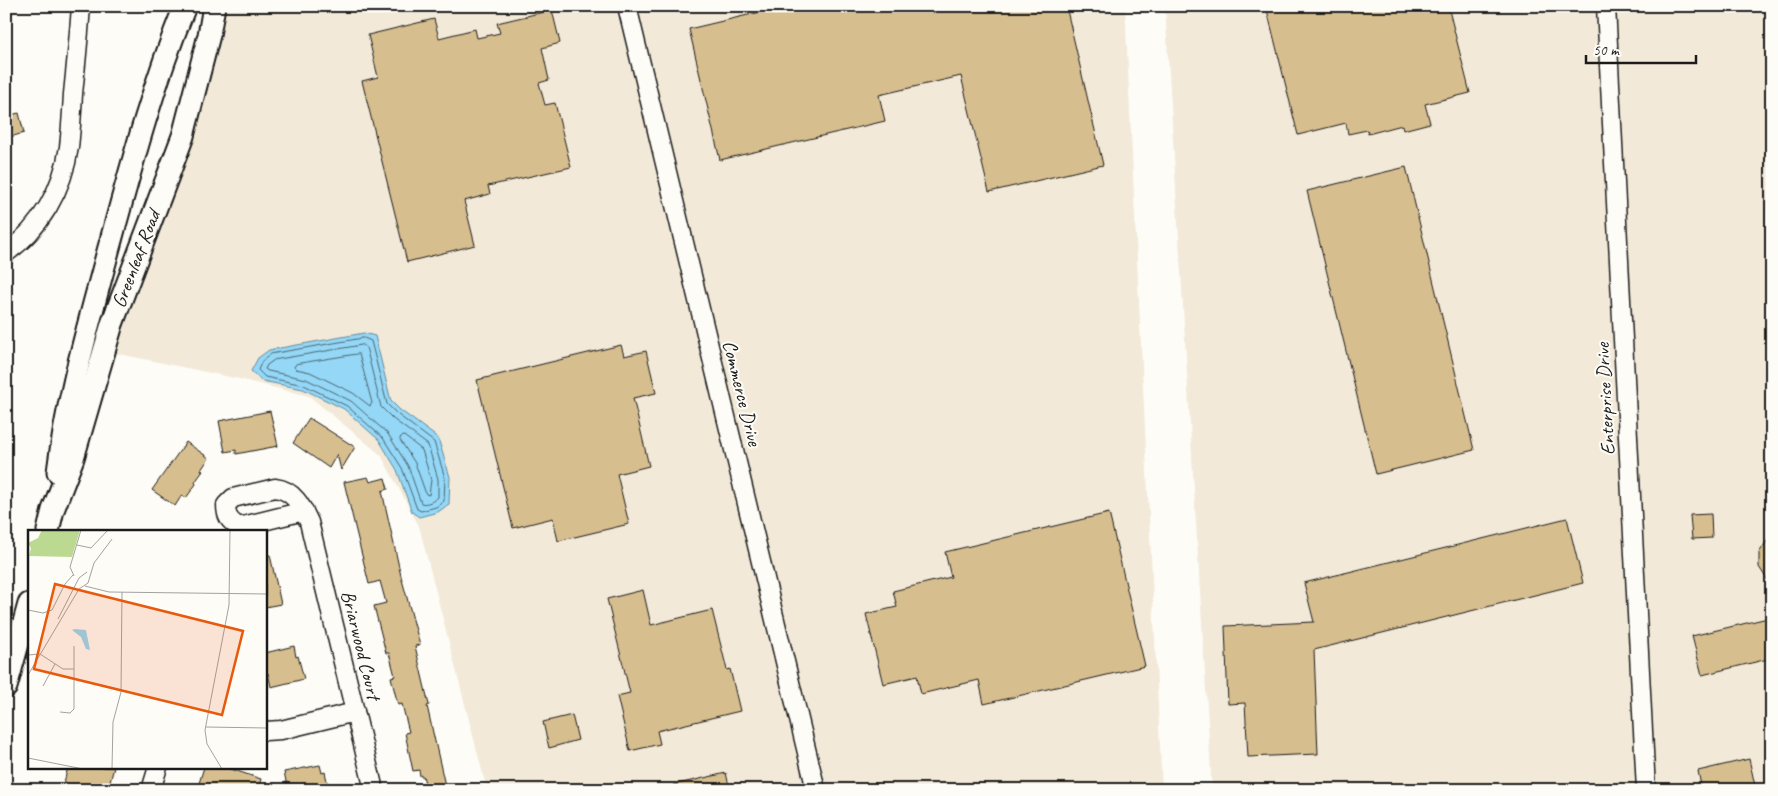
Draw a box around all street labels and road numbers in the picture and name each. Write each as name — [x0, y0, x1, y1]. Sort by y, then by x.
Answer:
street label: Greenleaf Road — [106, 204, 167, 311]
street label: Commerce Drive — [717, 338, 768, 450]
street label: Enterprise Drive — [1589, 341, 1620, 456]
street label: Briarwood Court — [335, 588, 387, 705]

